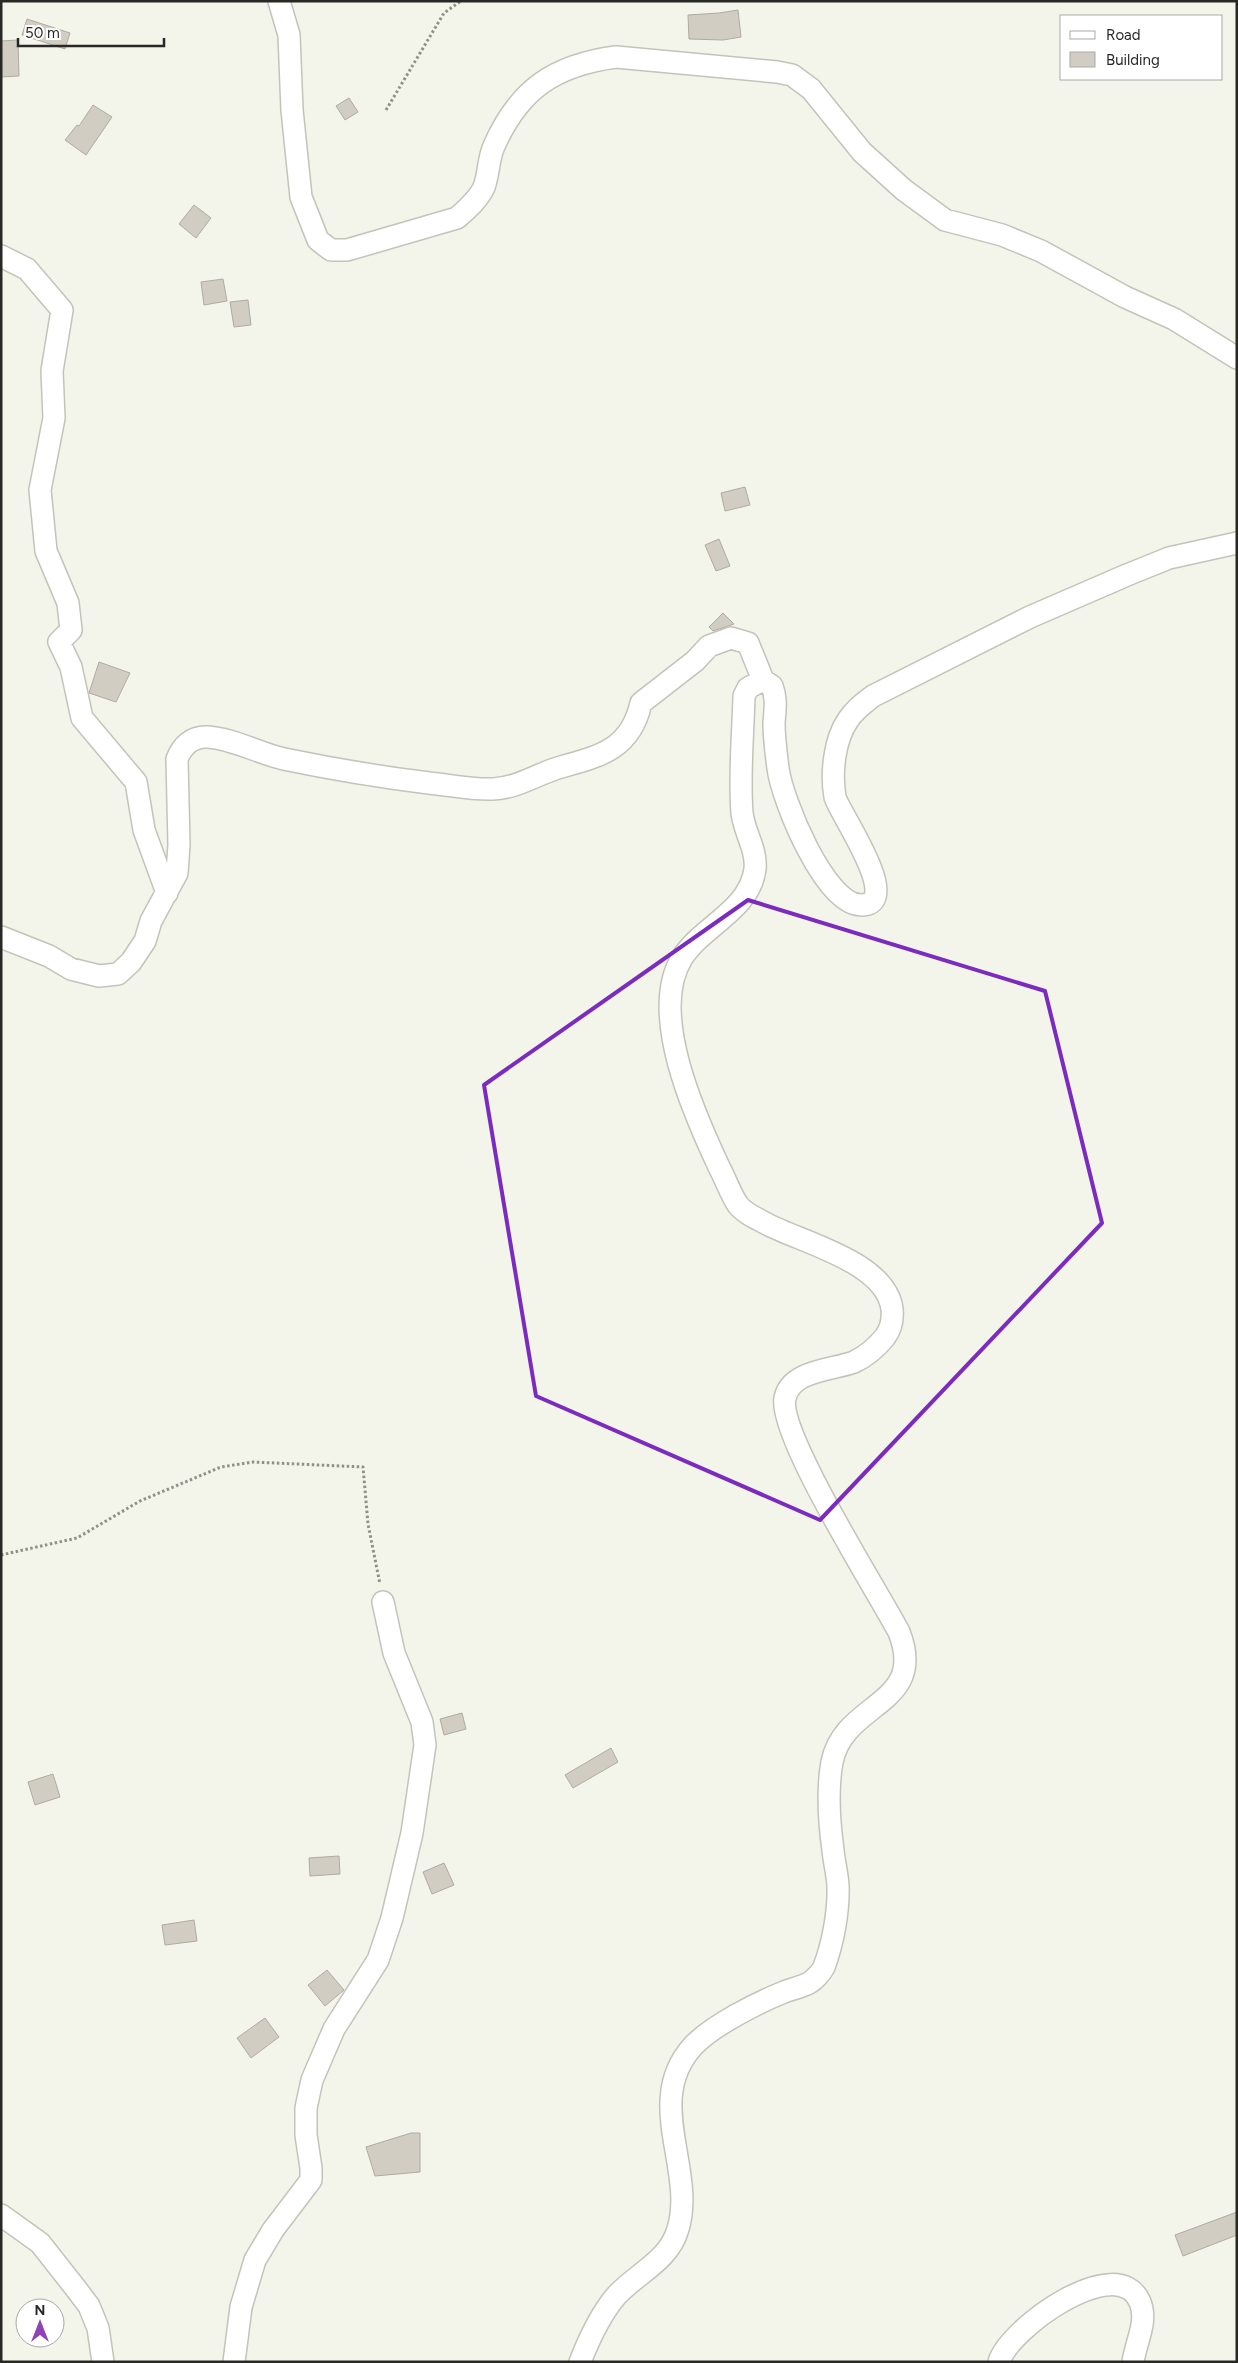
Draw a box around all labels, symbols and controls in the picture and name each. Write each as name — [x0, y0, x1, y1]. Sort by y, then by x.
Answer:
scale bar — [18, 15, 164, 47]
legend — [1060, 15, 1223, 80]
text: 50 m — [25, 24, 60, 42]
text: Road — [1106, 26, 1141, 44]
text: Building — [1106, 51, 1160, 69]
north arrow — [15, 2298, 65, 2348]
text: N — [35, 2302, 45, 2319]

